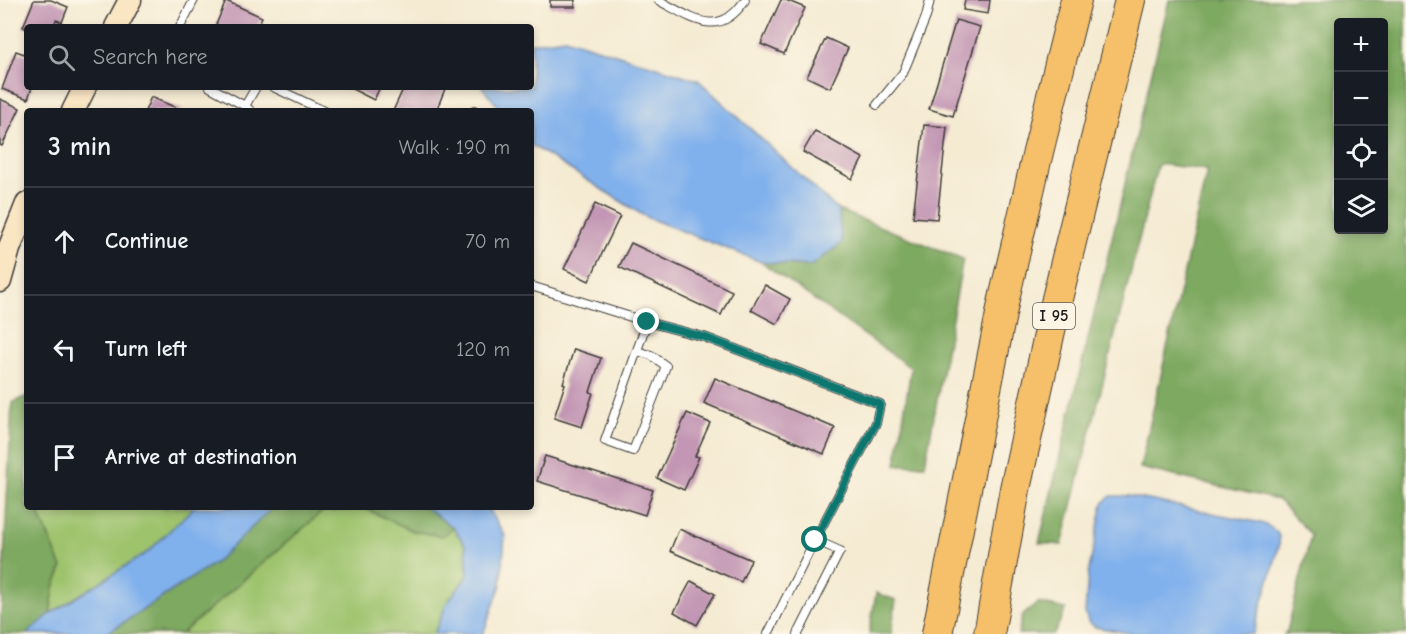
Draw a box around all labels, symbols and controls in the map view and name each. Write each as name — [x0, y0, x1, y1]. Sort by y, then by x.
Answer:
map controls — [1334, 18, 1388, 234]
button: + — [1334, 18, 1388, 72]
search box — [24, 24, 534, 90]
icon: search — [45, 41, 78, 74]
text: Search here — [93, 44, 208, 70]
button: − — [1334, 72, 1388, 126]
button: locate — [1334, 126, 1388, 180]
text: 3 min — [48, 132, 111, 162]
text: Walk · 190 m — [399, 136, 510, 159]
button: layers — [1334, 180, 1388, 234]
icon: ahead — [48, 225, 81, 258]
text: Continue — [105, 228, 188, 254]
text: 70 m — [465, 230, 510, 253]
road number: I 95 — [1033, 303, 1075, 329]
route end — [633, 308, 659, 334]
icon: left — [48, 333, 81, 366]
text: Turn left — [105, 336, 187, 362]
text: 120 m — [456, 338, 510, 361]
icon: arrive — [48, 441, 81, 474]
text: Arrive at destination — [105, 444, 297, 470]
route start — [801, 526, 827, 552]

